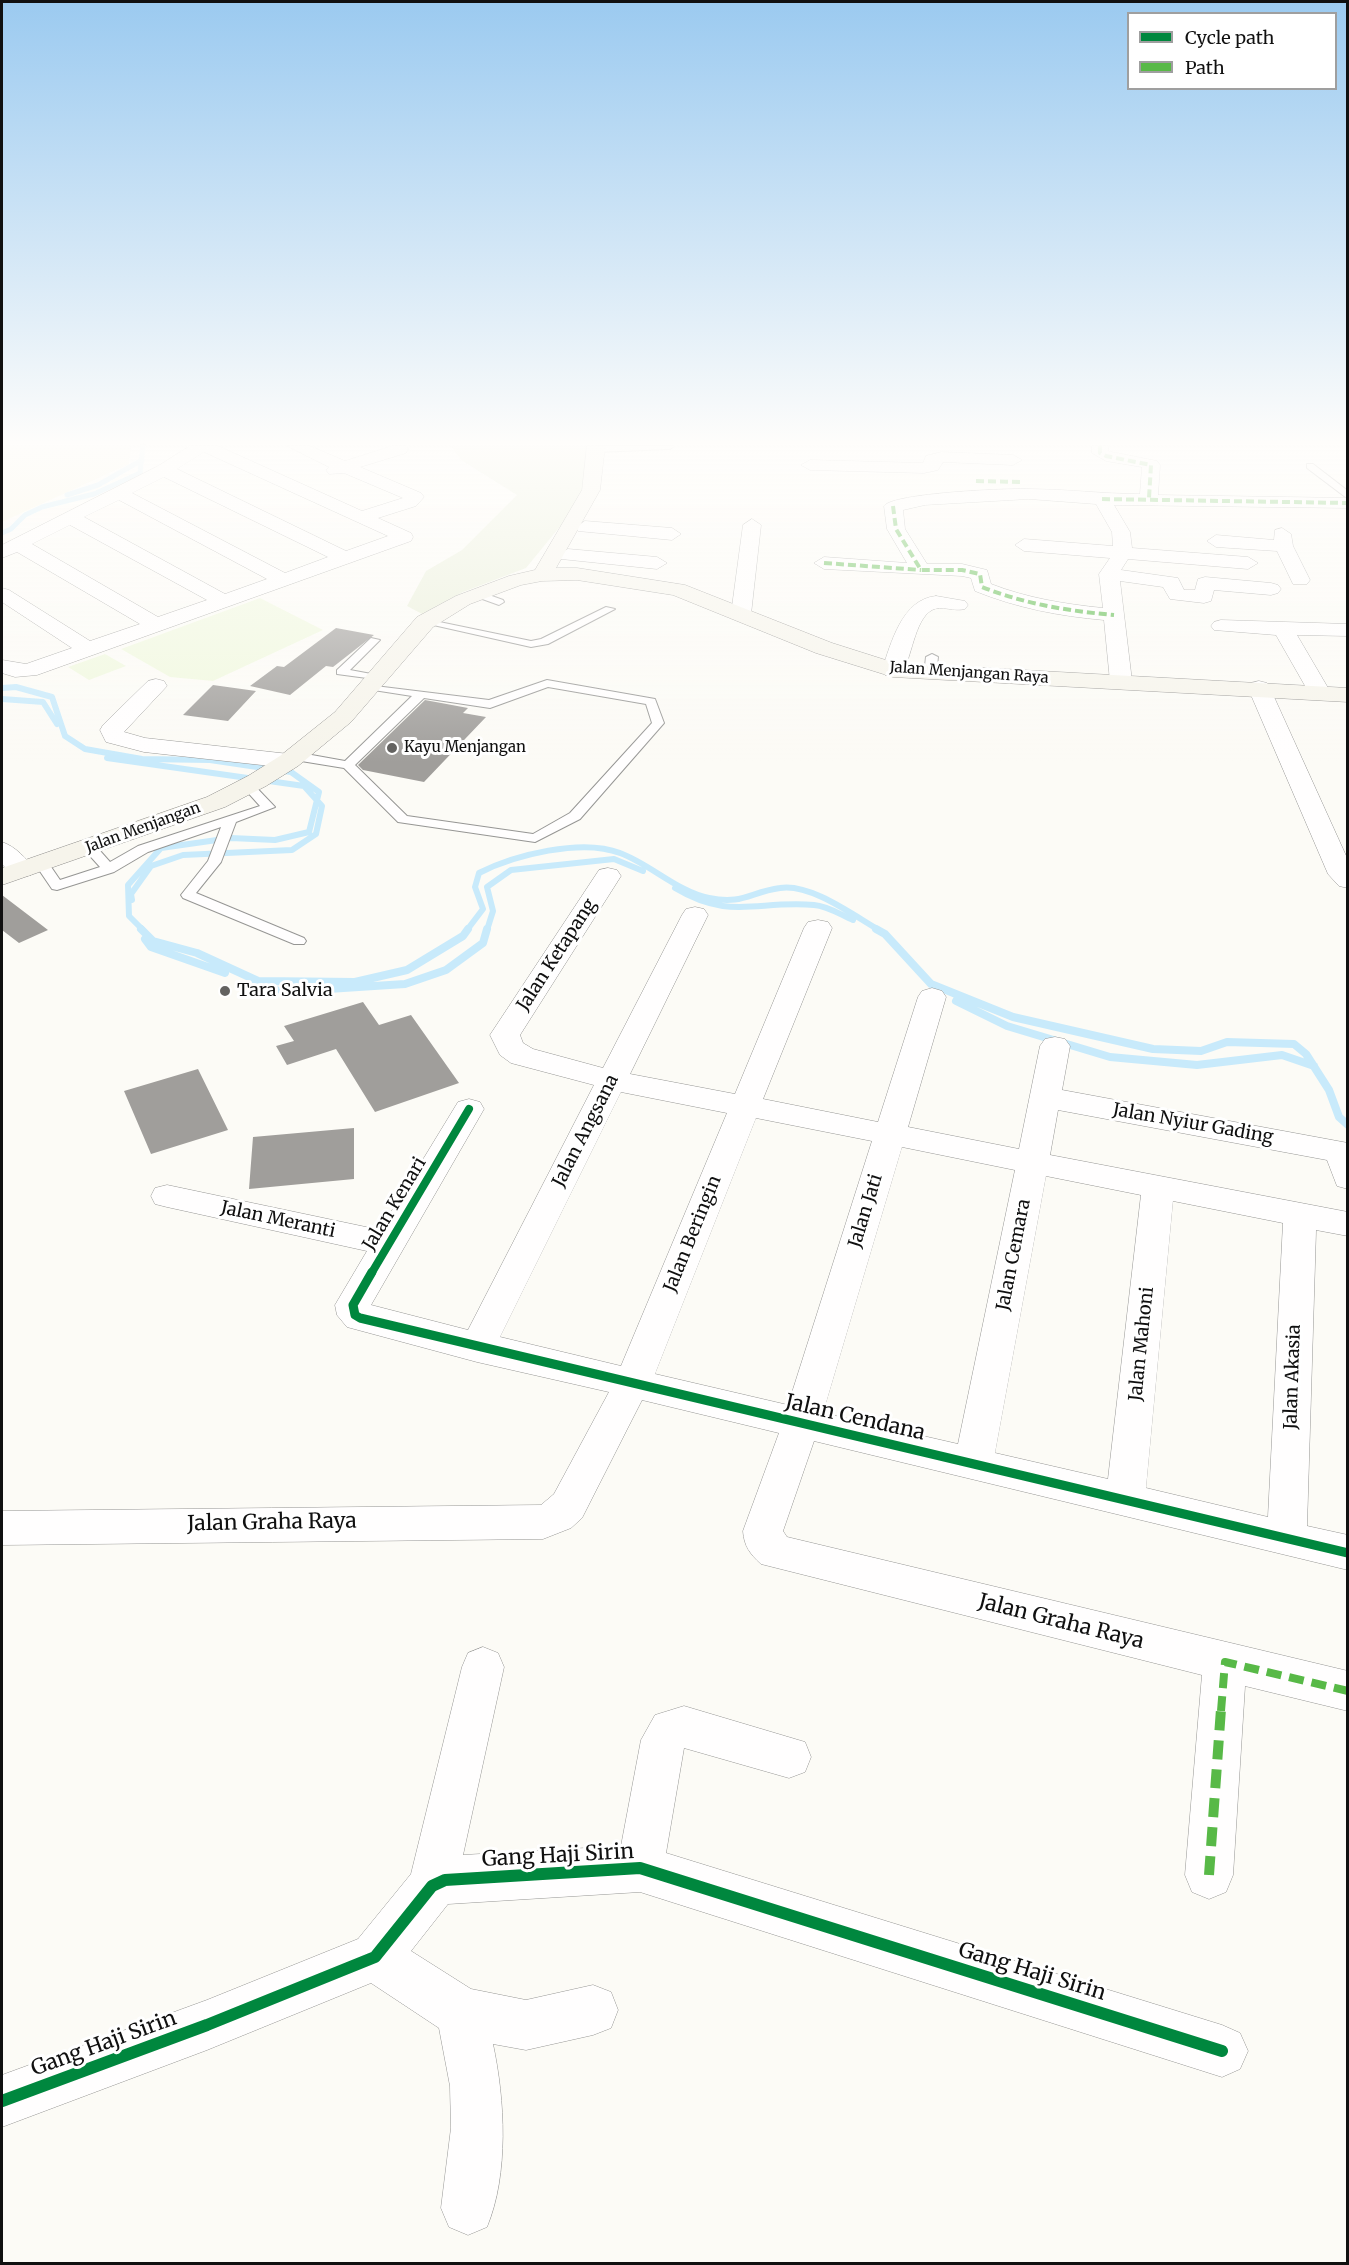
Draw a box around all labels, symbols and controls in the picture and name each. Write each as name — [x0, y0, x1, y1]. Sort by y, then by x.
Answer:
legend — [1127, 12, 1337, 90]
text: Cycle path — [1185, 26, 1274, 49]
text: Path — [1185, 56, 1225, 79]
street label: Jalan Menjangan Raya — [889, 658, 1049, 688]
place label: Kayu Menjangan — [404, 739, 526, 757]
marker: Kayu Menjangan — [385, 741, 399, 755]
street label: Jalan Menjangan — [83, 799, 203, 857]
street label: Jalan Ketapang — [513, 895, 601, 1015]
place label: Tara Salvia — [237, 980, 333, 1002]
marker: Tara Salvia — [218, 984, 232, 998]
street label: Jalan Angsana — [548, 1071, 624, 1191]
street label: Jalan Nyiur Gading — [1111, 1099, 1275, 1149]
street label: Jalan Kenari — [359, 1154, 431, 1254]
street label: Jalan Jati — [845, 1172, 887, 1250]
street label: Jalan Beringin — [660, 1173, 726, 1295]
street label: Jalan Meranti — [219, 1197, 337, 1243]
street label: Jalan Cemara — [993, 1197, 1035, 1313]
street label: Jalan Mahoni — [1125, 1286, 1159, 1402]
street label: Jalan Akasia — [1280, 1324, 1306, 1430]
street label: Jalan Cendana — [783, 1390, 927, 1446]
street label: Jalan Graha Raya — [187, 1509, 357, 1537]
street label: Jalan Graha Raya — [976, 1589, 1146, 1655]
street label: Gang Haji Sirin — [481, 1839, 635, 1873]
street label: Gang Haji Sirin — [955, 1938, 1109, 2006]
street label: Gang Haji Sirin — [28, 2006, 180, 2082]

